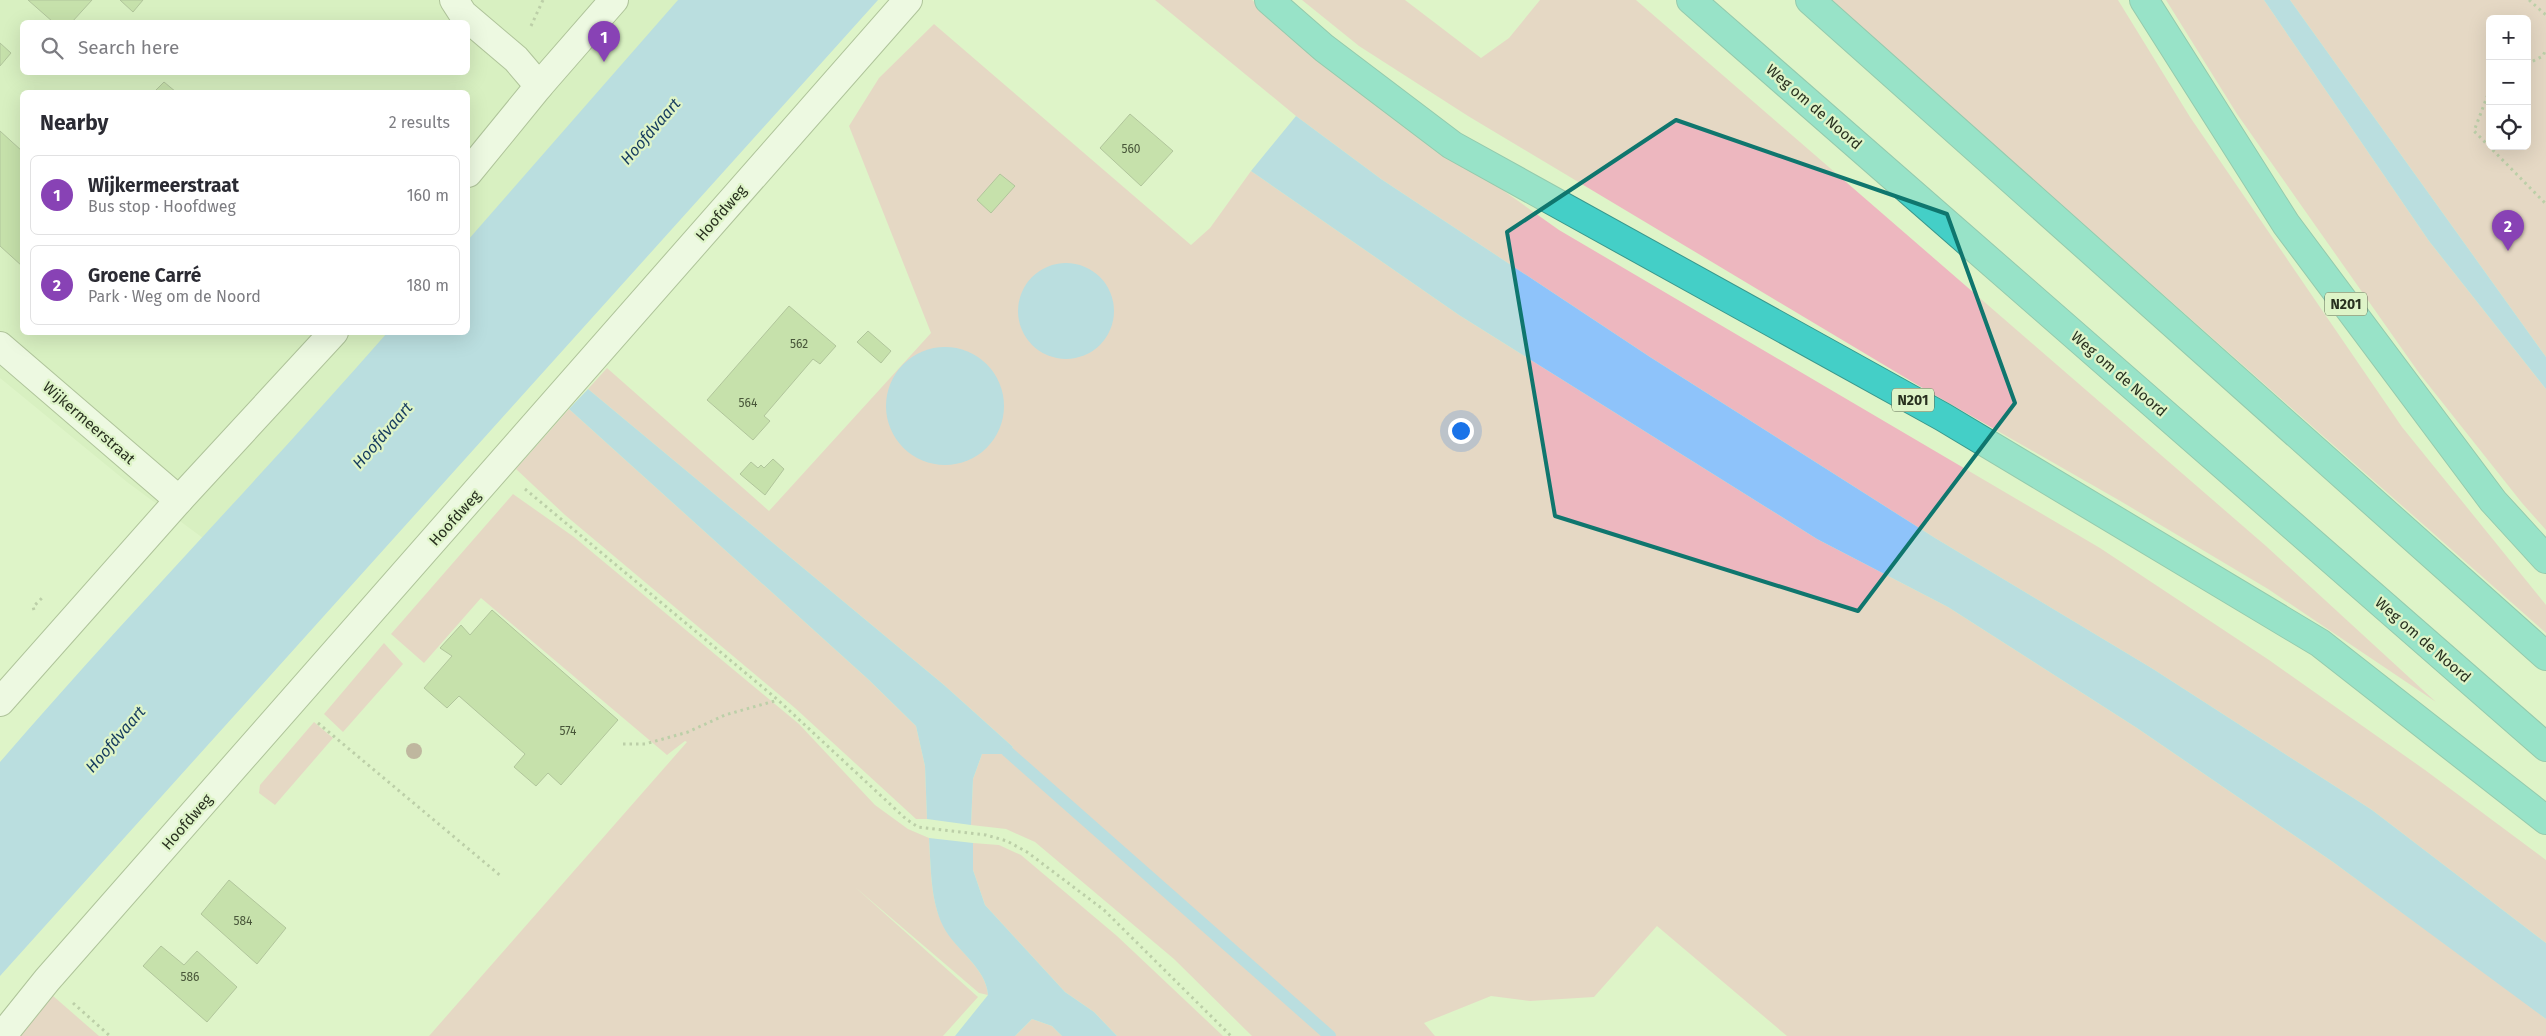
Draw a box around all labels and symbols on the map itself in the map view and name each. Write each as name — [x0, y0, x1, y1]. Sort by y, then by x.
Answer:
pin: 1 — [588, 21, 620, 62]
street label: Weg om de Noord — [1762, 61, 1866, 153]
water label: Hoofdvaart — [616, 94, 684, 168]
house number: 560 — [1121, 142, 1141, 156]
street label: Hoofdweg — [692, 181, 750, 245]
pin: 2 — [2492, 210, 2524, 251]
road number: N201 — [2325, 292, 2367, 316]
street label: Weg om de Noord — [2067, 328, 2171, 420]
house number: 562 — [790, 337, 808, 351]
street label: Wijkermeerstraat — [39, 378, 139, 468]
road number: N201 — [1892, 388, 1934, 412]
house number: 564 — [739, 396, 758, 410]
water label: Hoofdvaart — [348, 398, 416, 472]
your location — [1448, 418, 1474, 444]
street label: Hoofdweg — [425, 486, 485, 549]
street label: Weg om de Noord — [2371, 594, 2475, 686]
water label: Hoofdvaart — [81, 702, 149, 776]
house number: 574 — [560, 724, 577, 738]
street label: Hoofdweg — [158, 790, 216, 854]
house number: 584 — [233, 914, 253, 928]
house number: 586 — [180, 970, 200, 984]

